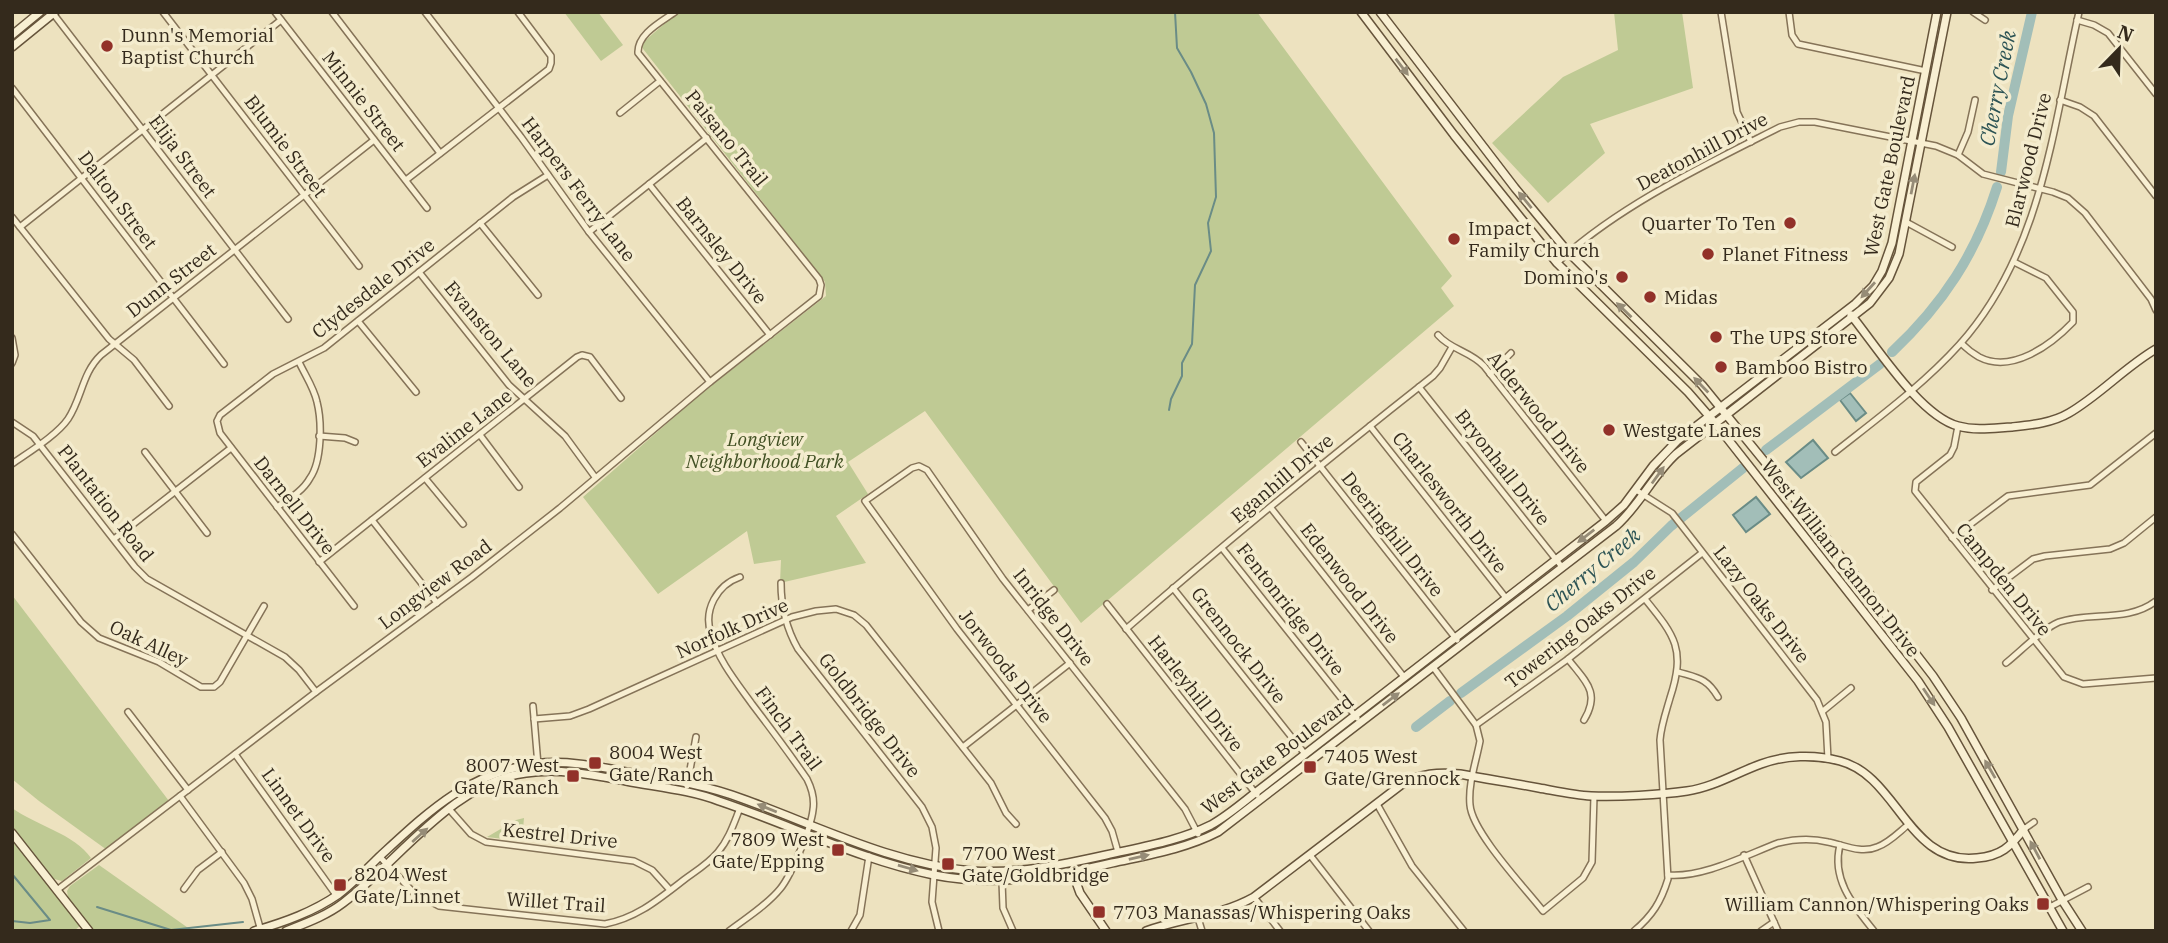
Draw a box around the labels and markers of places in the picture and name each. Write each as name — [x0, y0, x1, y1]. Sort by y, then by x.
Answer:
place label: Dunn's Memorial Baptist Church — [121, 23, 274, 69]
marker: Dunn's Memorial Baptist Church — [99, 38, 115, 54]
place label: Quarter To Ten — [1641, 211, 1776, 235]
marker: Quarter To Ten — [1782, 215, 1798, 231]
place label: Impact Family Church — [1468, 216, 1600, 262]
marker: Impact Family Church — [1446, 231, 1462, 247]
place label: Planet Fitness — [1722, 242, 1848, 266]
marker: Planet Fitness — [1700, 246, 1716, 262]
place label: Domino's — [1523, 265, 1608, 289]
marker: Domino's — [1614, 269, 1630, 285]
place label: Midas — [1664, 285, 1718, 309]
marker: Midas — [1642, 289, 1658, 305]
place label: The UPS Store — [1730, 325, 1857, 349]
marker: The UPS Store — [1708, 329, 1724, 345]
place label: Bamboo Bistro — [1735, 355, 1868, 379]
marker: Bamboo Bistro — [1713, 359, 1729, 375]
place label: Westgate Lanes — [1623, 418, 1761, 442]
marker: Westgate Lanes — [1601, 422, 1617, 438]
place label: 8004 West Gate/Ranch — [609, 740, 714, 786]
place label: 7405 West Gate/Grennock — [1324, 744, 1460, 790]
place label: 8007 West Gate/Ranch — [454, 753, 559, 799]
marker: 8004 West Gate/Ranch — [587, 755, 603, 771]
marker: 7405 West Gate/Grennock — [1302, 759, 1318, 775]
marker: 8007 West Gate/Ranch — [565, 768, 581, 784]
place label: 7809 West Gate/Epping — [712, 827, 825, 873]
place label: 7700 West Gate/Goldbridge — [962, 841, 1109, 887]
marker: 7809 West Gate/Epping — [830, 842, 846, 858]
marker: 7700 West Gate/Goldbridge — [940, 856, 956, 872]
place label: 8204 West Gate/Linnet — [354, 862, 461, 908]
marker: 8204 West Gate/Linnet — [332, 877, 348, 893]
place label: William Cannon/Whispering Oaks — [1724, 892, 2029, 916]
marker: William Cannon/Whispering Oaks — [2035, 896, 2051, 912]
place label: 7703 Manassas/Whispering Oaks — [1113, 900, 1411, 924]
marker: 7703 Manassas/Whispering Oaks — [1091, 904, 1107, 920]

